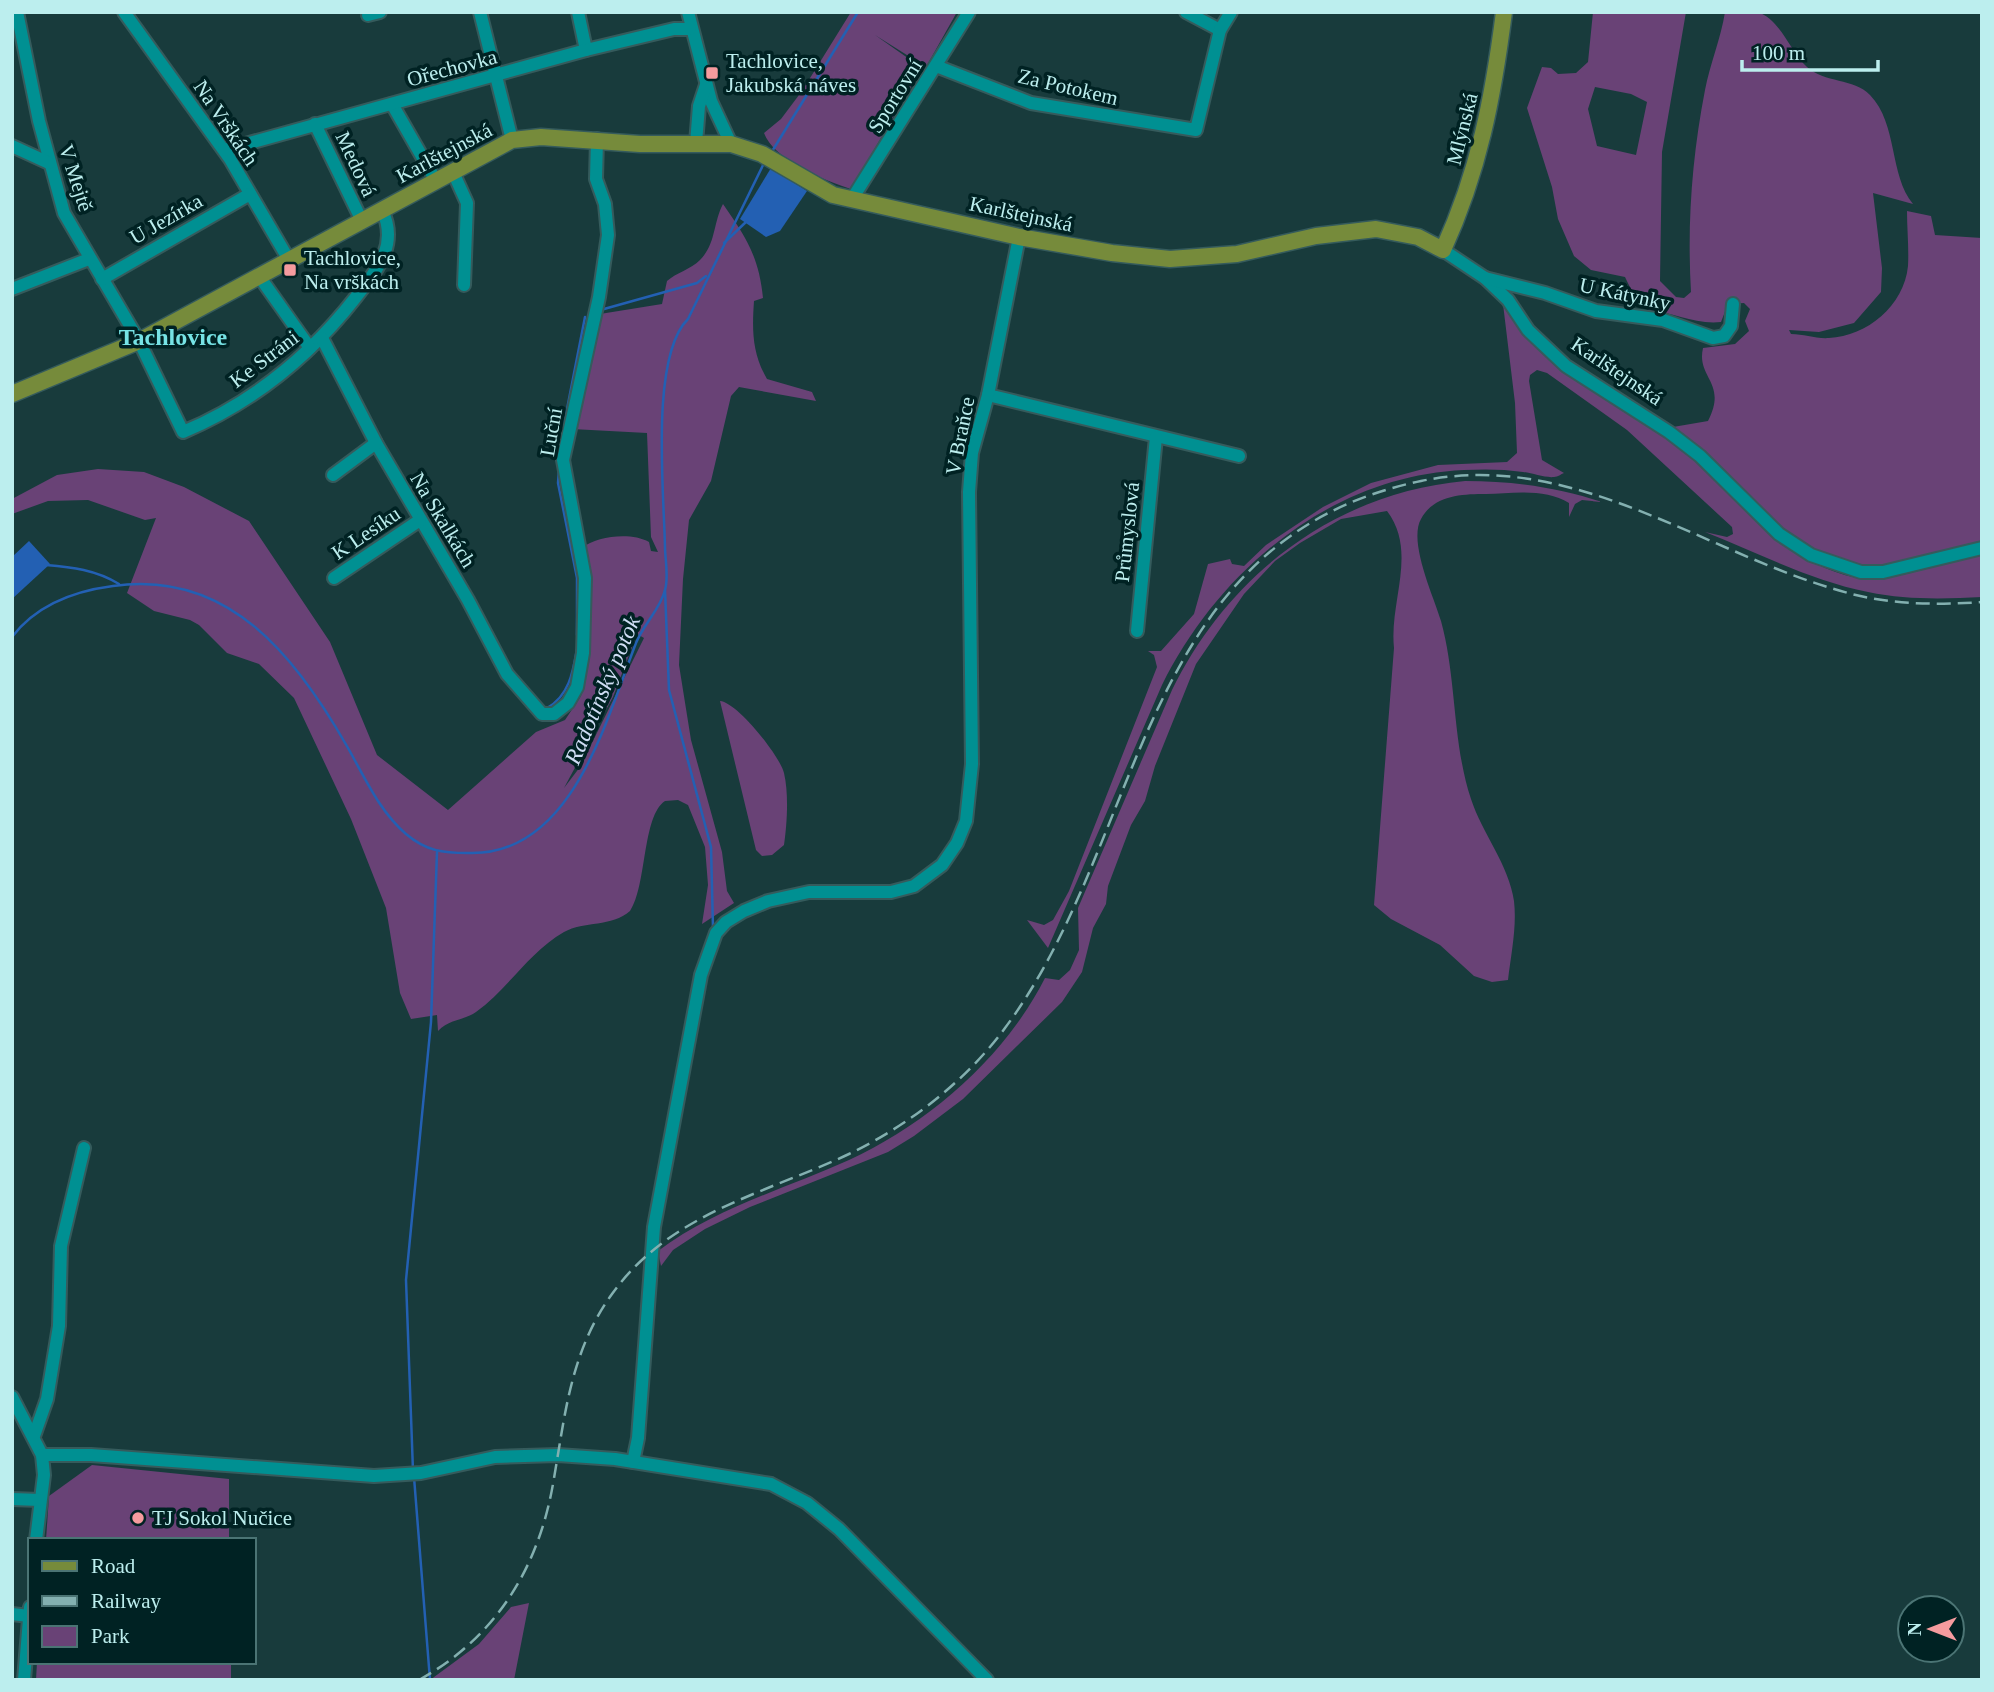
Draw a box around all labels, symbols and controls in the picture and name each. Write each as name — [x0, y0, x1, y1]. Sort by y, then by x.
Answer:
scale bar — [1742, 28, 1878, 72]
text: 100 m — [1752, 41, 1805, 65]
street label: Ořechovka — [404, 44, 500, 92]
place label: Tachlovice, Jakubská náves — [726, 49, 856, 97]
street label: Sportovní — [863, 54, 927, 137]
street label: Za Potokem — [1016, 64, 1120, 110]
marker: Tachlovice, Jakubská náves — [704, 65, 720, 81]
street label: Na Vrškách — [189, 76, 264, 171]
street label: Mlýnská — [1441, 90, 1483, 168]
street label: Karlštejnská — [392, 117, 497, 188]
street label: Medová — [331, 128, 382, 201]
street label: V Mejtě — [54, 141, 98, 215]
street label: U Jezírka — [125, 188, 207, 249]
street label: Karlštejnská — [967, 191, 1075, 237]
place label: Tachlovice, Na vrškách — [304, 246, 401, 294]
marker: Tachlovice, Na vrškách — [282, 262, 298, 278]
street label: U Kátynky — [1577, 273, 1673, 315]
district label: Tachlovice — [119, 324, 228, 350]
street label: Ke Stráni — [225, 325, 303, 393]
street label: Karlštejnská — [1567, 332, 1668, 411]
street label: V Braňce — [941, 395, 979, 477]
street label: Luční — [535, 406, 567, 458]
street label: Na Skalkách — [405, 468, 481, 572]
street label: Průmyslová — [1110, 480, 1144, 583]
street label: K Lesíku — [327, 501, 405, 565]
water label: Radotínský potok — [559, 611, 645, 769]
place label: TJ Sokol Nučice — [152, 1506, 292, 1530]
marker: TJ Sokol Nučice — [130, 1510, 146, 1526]
legend — [28, 1538, 256, 1664]
text: Road — [91, 1554, 136, 1578]
text: Railway — [91, 1589, 161, 1613]
north arrow — [1896, 1594, 1966, 1664]
text: N — [1904, 1622, 1925, 1636]
text: Park — [91, 1624, 130, 1648]

